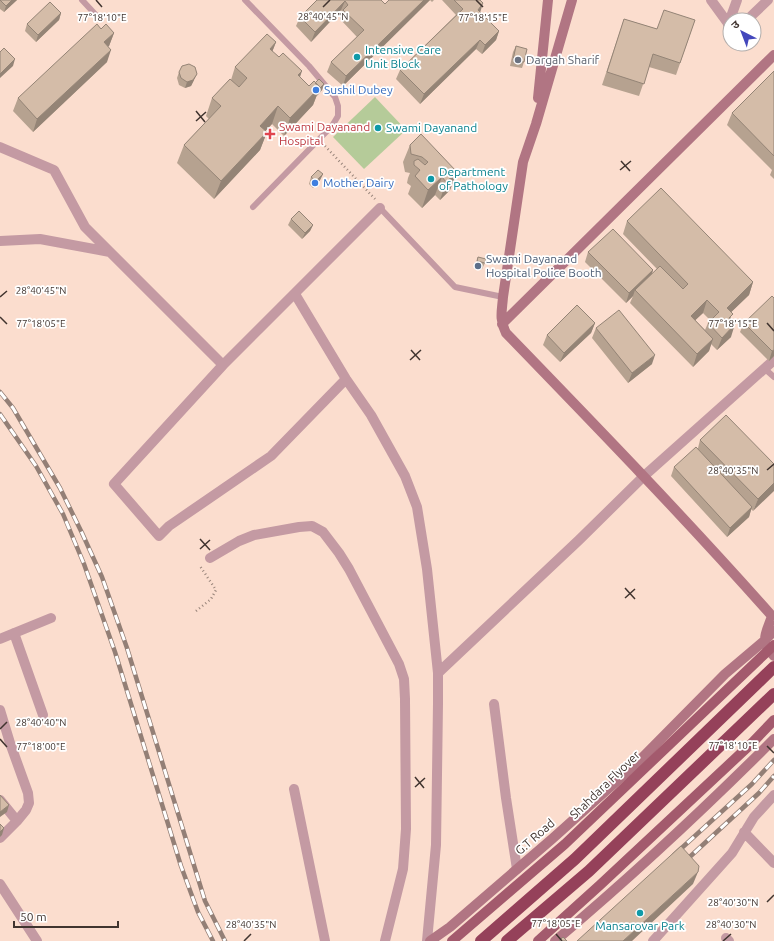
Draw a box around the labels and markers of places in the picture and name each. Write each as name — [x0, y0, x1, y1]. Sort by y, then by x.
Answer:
place label: Intensive Care Unit Block — [365, 43, 441, 70]
marker: Intensive Care Unit Block — [352, 52, 362, 62]
place label: Dargah Sharif — [526, 53, 600, 66]
marker: Dargah Sharif — [513, 55, 523, 65]
place label: Sushil Dubey — [324, 83, 393, 96]
marker: Sushil Dubey — [311, 85, 321, 95]
place label: Swami Dayanand Hospital — [279, 120, 370, 147]
place label: Swami Dayanand — [386, 121, 477, 134]
marker: Swami Dayanand — [373, 123, 383, 133]
marker: Swami Dayanand Hospital — [264, 128, 276, 140]
place label: Department of Pathology — [439, 165, 508, 192]
marker: Department of Pathology — [426, 174, 436, 184]
place label: Mother Dairy — [323, 176, 394, 189]
marker: Mother Dairy — [310, 178, 320, 188]
place label: Swami Dayanand Hospital Police Booth — [486, 252, 602, 279]
marker: Swami Dayanand Hospital Police Booth — [473, 261, 483, 271]
marker: Mansarovar Park — [635, 908, 645, 918]
place label: Mansarovar Park — [595, 919, 685, 932]

